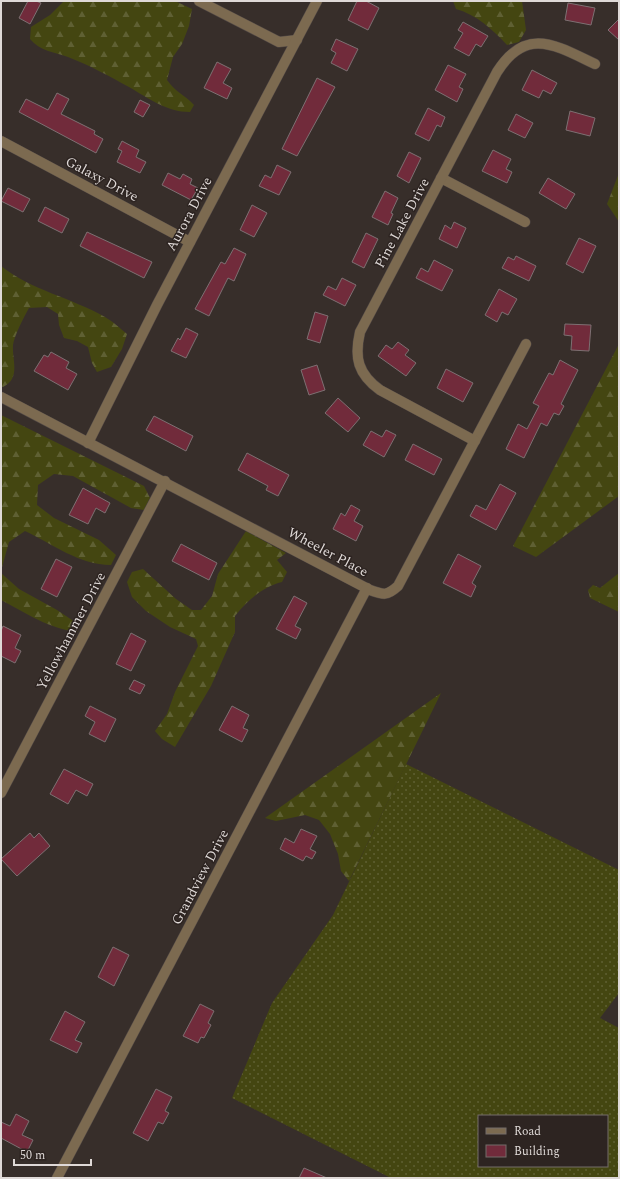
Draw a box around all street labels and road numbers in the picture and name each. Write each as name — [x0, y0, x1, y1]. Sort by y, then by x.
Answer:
street label: Galaxy Drive — [62, 151, 142, 207]
street label: Aurora Drive — [161, 173, 218, 255]
street label: Pine Lake Drive — [369, 174, 435, 272]
street label: Wheeler Place — [284, 522, 372, 582]
street label: Yellowhammer Drive — [31, 568, 111, 694]
street label: Grandview Drive — [166, 825, 234, 928]

